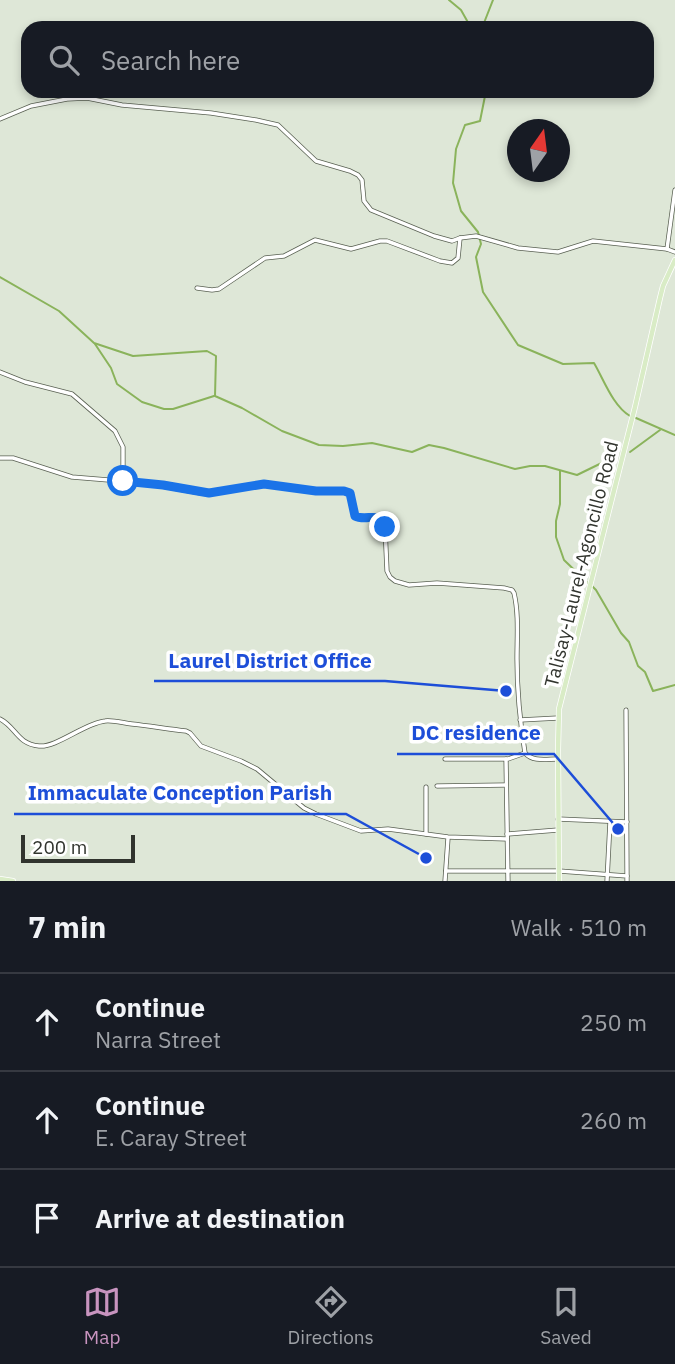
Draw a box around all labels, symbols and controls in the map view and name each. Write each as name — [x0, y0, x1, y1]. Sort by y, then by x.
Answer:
search box — [21, 21, 654, 98]
icon: search — [45, 41, 83, 79]
text: Search here — [101, 43, 240, 77]
north arrow — [507, 119, 570, 182]
street label: Talisay-Laurel-Agoncillo Road — [539, 439, 623, 689]
route start — [107, 465, 138, 496]
route end — [369, 511, 400, 542]
callout: Laurel District Office — [154, 639, 385, 681]
text: Laurel District Office — [168, 646, 372, 674]
callout: DC residence — [397, 712, 554, 754]
text: DC residence — [411, 718, 541, 746]
callout: Immaculate Conception Parish — [14, 772, 346, 814]
text: Immaculate Conception Parish — [28, 778, 332, 806]
scale bar — [21, 832, 135, 864]
text: 200 m — [32, 835, 87, 859]
text: 7 min — [28, 907, 106, 946]
text: Walk · 510 m — [511, 912, 647, 942]
text: Continue — [95, 990, 205, 1024]
icon: ahead — [28, 1003, 66, 1041]
text: 250 m — [580, 1007, 647, 1037]
text: Narra Street — [95, 1024, 221, 1054]
text: Continue — [95, 1088, 205, 1122]
icon: ahead — [28, 1101, 66, 1139]
text: 260 m — [580, 1105, 647, 1135]
text: E. Caray Street — [95, 1122, 247, 1152]
icon: arrive — [28, 1199, 66, 1237]
text: Arrive at destination — [95, 1201, 345, 1235]
tab: Map — [83, 1283, 121, 1349]
tab: Directions — [287, 1283, 374, 1349]
tab: Saved — [540, 1283, 592, 1349]

